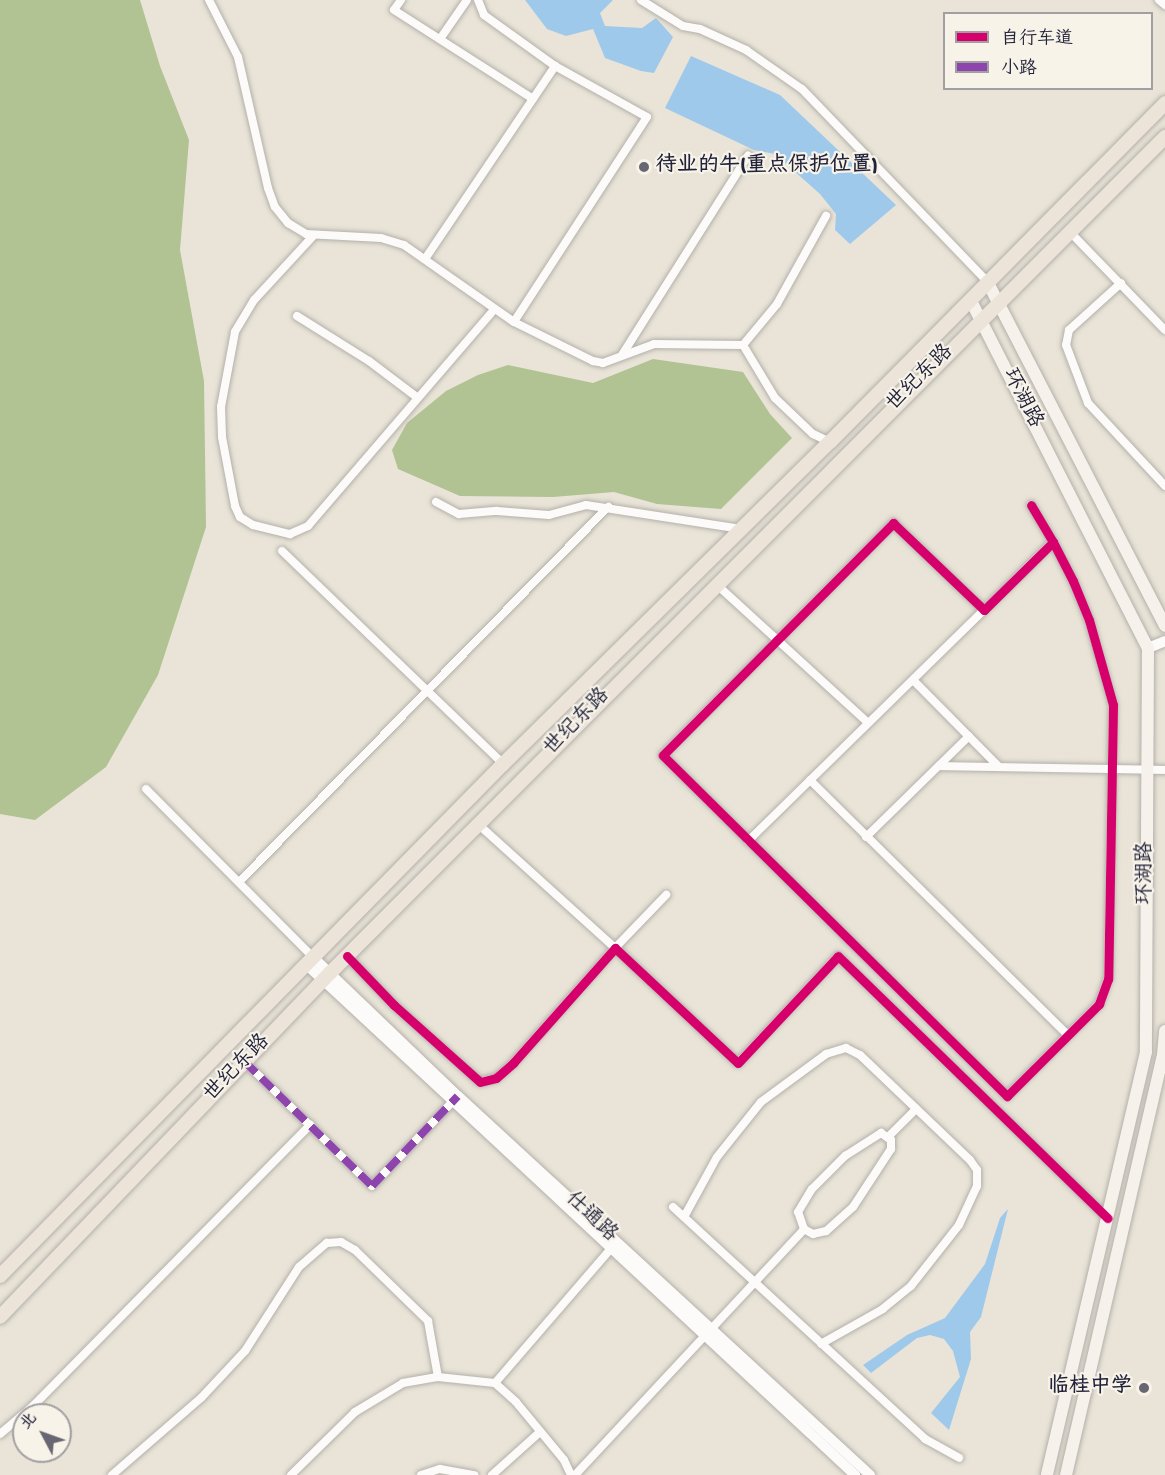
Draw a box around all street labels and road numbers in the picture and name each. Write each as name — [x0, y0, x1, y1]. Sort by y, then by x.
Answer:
street label: 世纪东路 — [882, 340, 960, 418]
street label: 环湖路 — [995, 365, 1047, 433]
street label: 世纪东路 — [540, 684, 616, 762]
street label: 环湖路 — [1134, 842, 1160, 904]
street label: 世纪东路 — [200, 1030, 276, 1108]
street label: 仕通路 — [558, 1187, 622, 1249]

